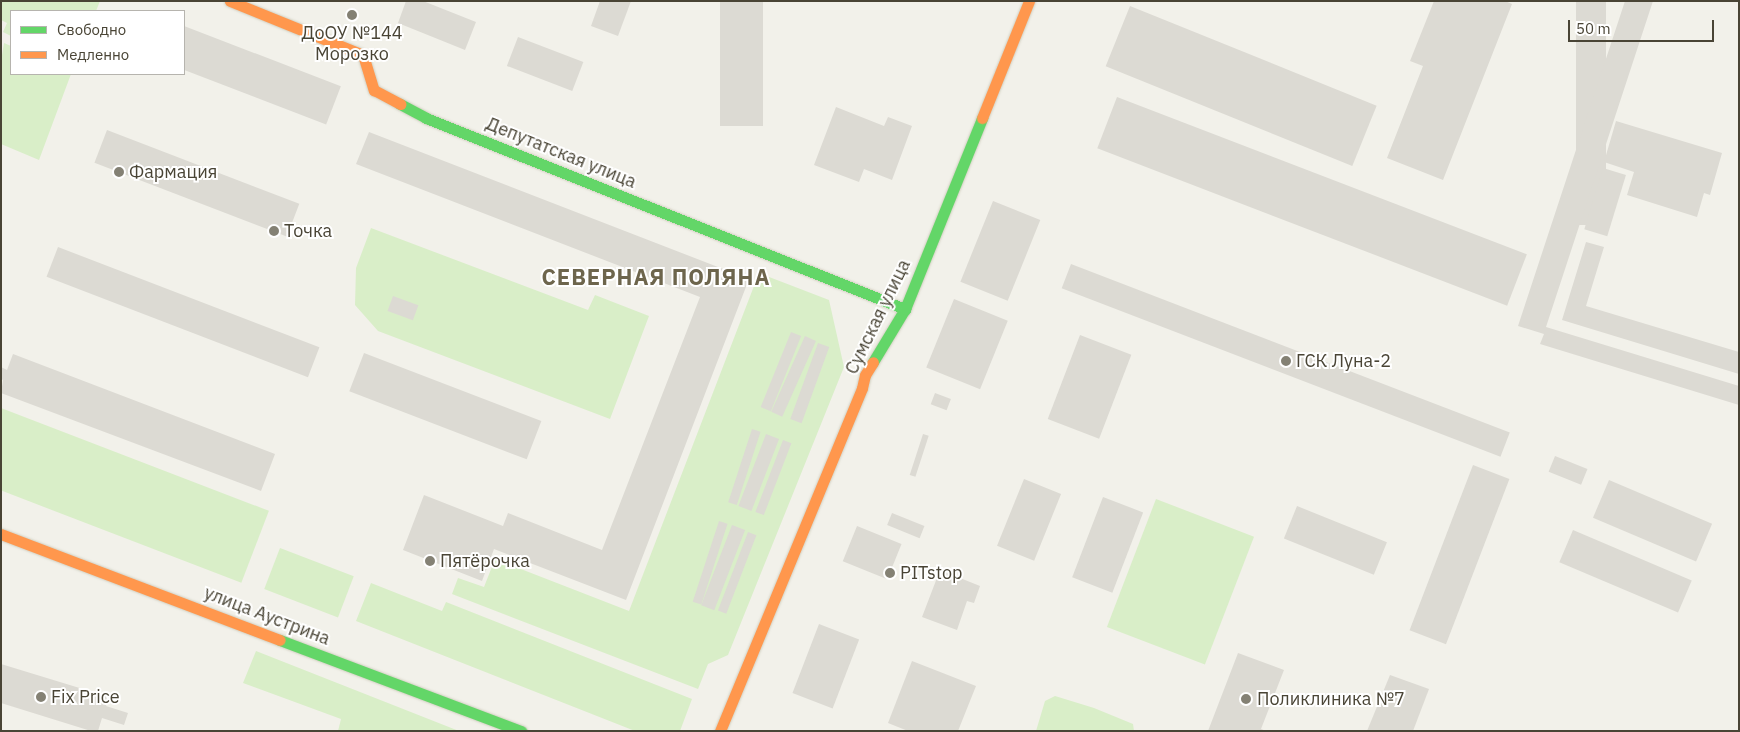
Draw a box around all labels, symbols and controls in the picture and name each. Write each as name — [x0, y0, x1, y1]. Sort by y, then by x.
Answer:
marker: ДоОУ №144 Морозко — [346, 9, 358, 21]
legend — [10, 10, 185, 75]
scale bar — [1570, 10, 1716, 42]
text: 50 m — [1576, 19, 1611, 38]
text: Свободно — [57, 20, 126, 39]
place label: ДоОУ №144 Морозко — [301, 23, 403, 66]
text: Медленно — [57, 45, 129, 64]
street label: Депутатская улица — [483, 113, 639, 193]
place label: Фармация — [129, 161, 217, 183]
marker: Фармация — [113, 166, 125, 178]
place label: Точка — [284, 220, 332, 242]
marker: Точка — [268, 225, 280, 237]
street label: Сумская улица — [841, 256, 915, 378]
district label: СЕВЕРНАЯ ПОЛЯНА — [540, 264, 772, 290]
place label: ГСК Луна-2 — [1296, 350, 1391, 372]
marker: ГСК Луна-2 — [1280, 355, 1292, 367]
place label: Пятёрочка — [440, 550, 530, 572]
marker: Пятёрочка — [424, 555, 436, 567]
place label: PITstop — [900, 562, 962, 584]
marker: PITstop — [884, 567, 896, 579]
street label: улица Аустрина — [201, 582, 333, 650]
place label: Fix Price — [51, 686, 120, 708]
place label: Поликлиника №7 — [1257, 688, 1405, 710]
marker: Fix Price — [35, 691, 47, 703]
marker: Поликлиника №7 — [1239, 692, 1253, 706]

